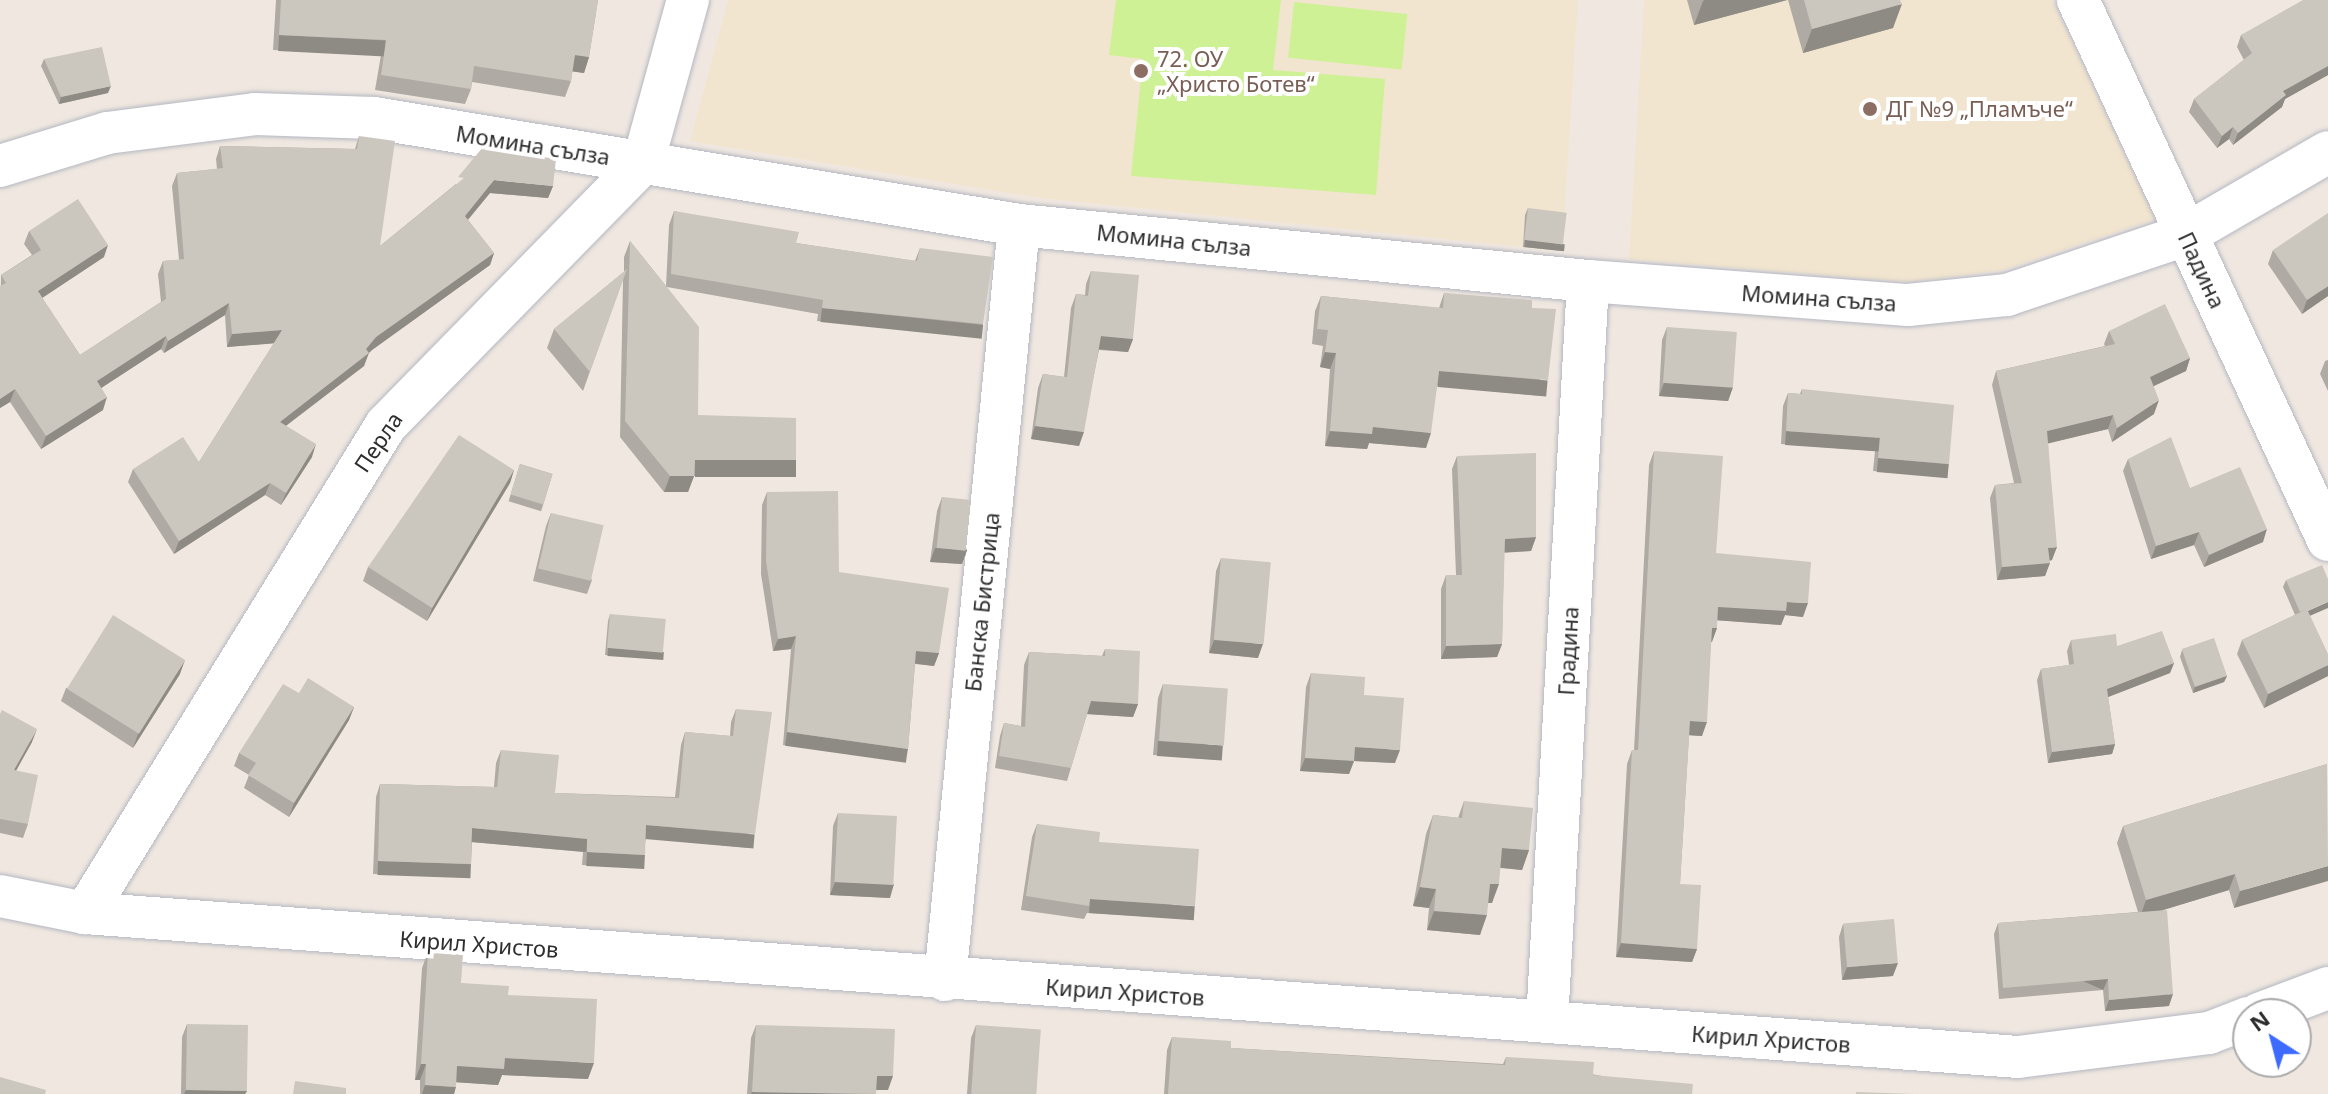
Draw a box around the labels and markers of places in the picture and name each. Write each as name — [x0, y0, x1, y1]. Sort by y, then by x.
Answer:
place label: 72. ОУ „Христо Ботев“ — [1157, 45, 1315, 96]
marker: 72. ОУ „Христо Ботев“ — [1132, 62, 1150, 80]
place label: ДГ №9 „Пламъче“ — [1886, 96, 2073, 122]
marker: ДГ №9 „Пламъче“ — [1861, 100, 1879, 118]

